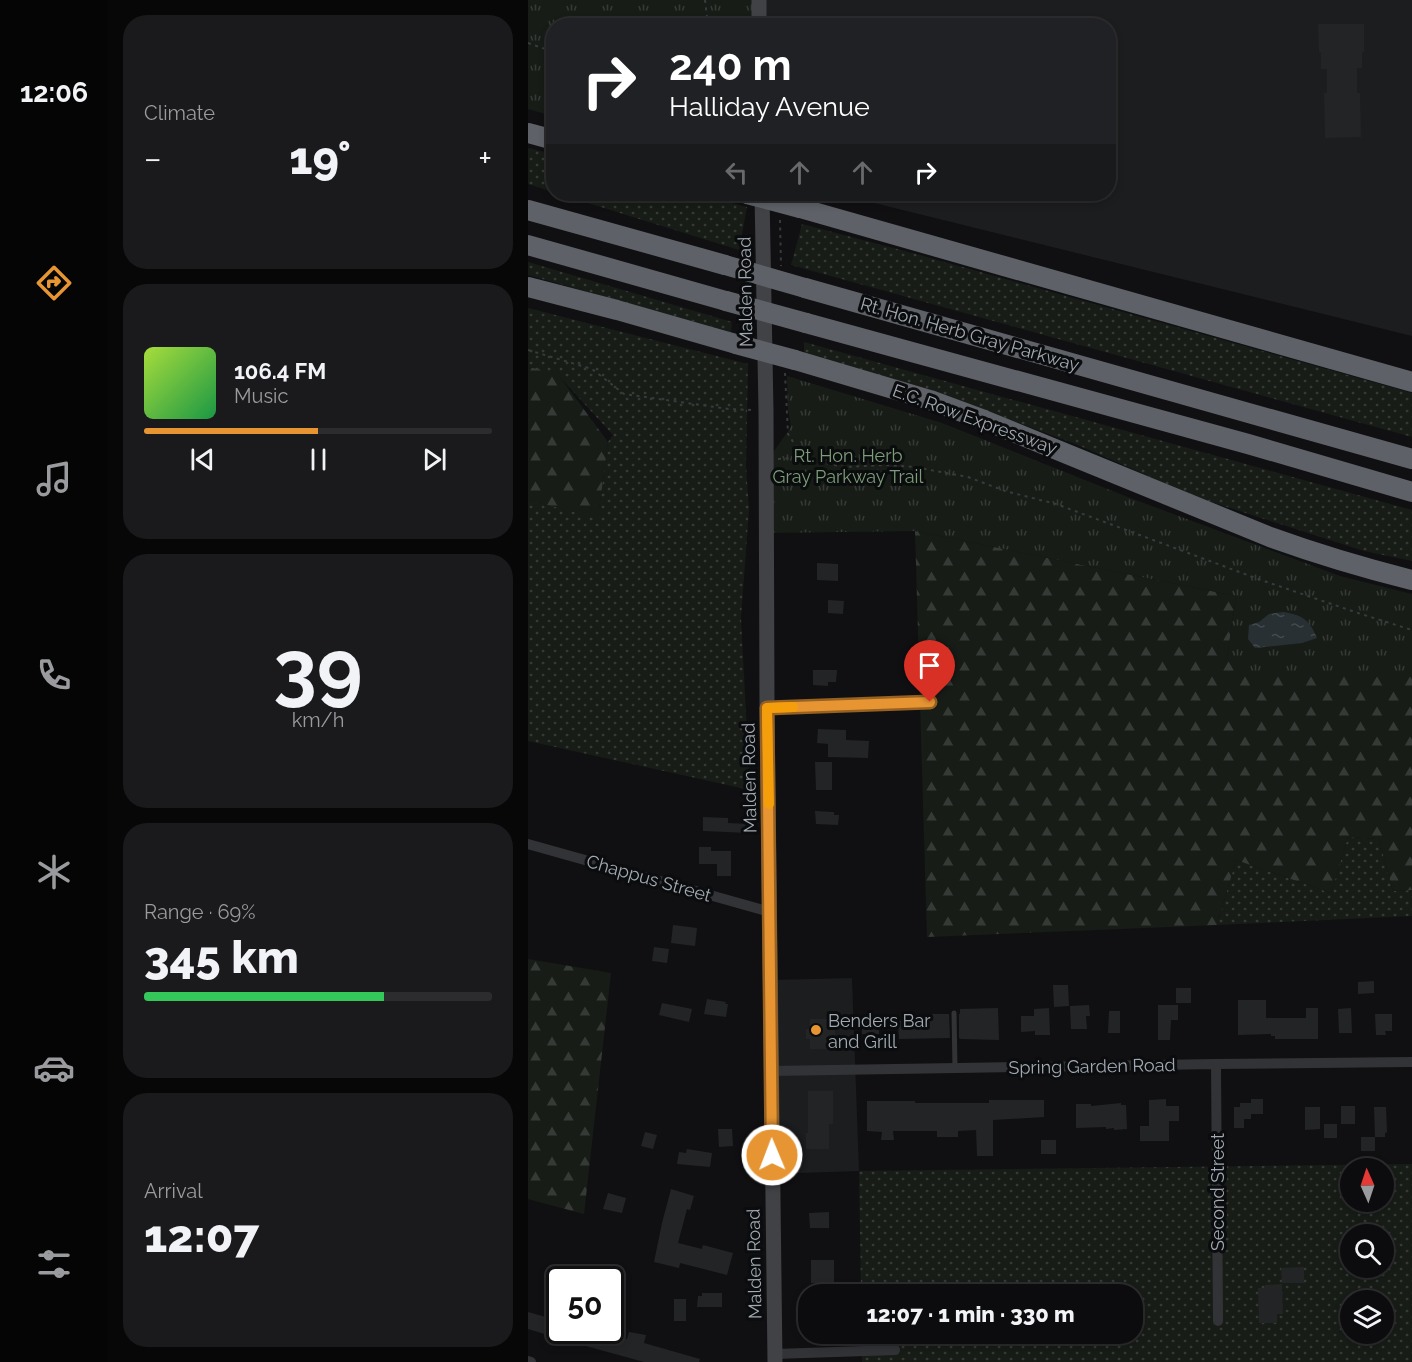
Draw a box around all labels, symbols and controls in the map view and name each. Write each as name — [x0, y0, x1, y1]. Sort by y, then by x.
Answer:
text: 240 m — [669, 41, 792, 90]
icon: right — [570, 42, 648, 120]
text: 12:06 — [20, 77, 88, 108]
text: Halliday Avenue — [669, 91, 870, 122]
text: Climate — [144, 101, 215, 125]
text: 19° — [289, 132, 351, 185]
text: − — [144, 139, 162, 178]
text: + — [478, 139, 492, 178]
icon: left — [720, 156, 753, 189]
icon: ahead — [783, 156, 816, 189]
icon: ahead — [846, 156, 879, 189]
icon: right — [909, 156, 942, 189]
street label: Malden Road — [734, 237, 756, 347]
icon: directions — [33, 262, 75, 304]
street label: Rt. Hon. Herb Gray Parkway — [858, 293, 1082, 375]
text: 106.4 FM — [234, 358, 326, 384]
street label: E.C. Row Expressway — [890, 379, 1060, 459]
text: Music — [234, 384, 288, 408]
icon: previous — [186, 443, 219, 476]
icon: pause — [302, 443, 335, 476]
icon: next — [418, 443, 451, 476]
park label: Rt. Hon. Herb Gray Parkway Trail — [773, 445, 924, 487]
icon: music — [33, 458, 75, 500]
text: 39 — [273, 623, 363, 714]
pin — [904, 640, 955, 702]
icon: arrive — [913, 649, 946, 682]
icon: phone — [33, 654, 75, 696]
text: km/h — [292, 708, 344, 732]
street label: Malden Road — [738, 723, 760, 833]
street label: Chappus Street — [584, 850, 714, 906]
icon: climate — [33, 851, 75, 893]
text: Range · 69% — [144, 900, 256, 924]
text: 345 km — [144, 931, 299, 984]
place label: Benders Bar and Grill — [828, 1010, 931, 1052]
marker: Benders Bar and Grill — [809, 1023, 823, 1037]
icon: car — [33, 1047, 75, 1089]
street label: Spring Garden Road — [1008, 1054, 1176, 1078]
position arrow — [740, 1123, 804, 1187]
street label: Second Street — [1207, 1133, 1228, 1251]
north arrow — [1340, 1158, 1394, 1212]
map controls — [1340, 1158, 1394, 1344]
text: Arrival — [144, 1179, 203, 1203]
street label: Malden Road — [743, 1209, 765, 1319]
text: 12:07 — [144, 1210, 259, 1263]
button: search — [1340, 1224, 1394, 1278]
icon: filters — [33, 1243, 75, 1285]
speed limit sign: 50 — [546, 1266, 624, 1344]
button: layers — [1340, 1290, 1394, 1344]
text: 12:07 · 1 min · 330 m — [866, 1301, 1075, 1327]

